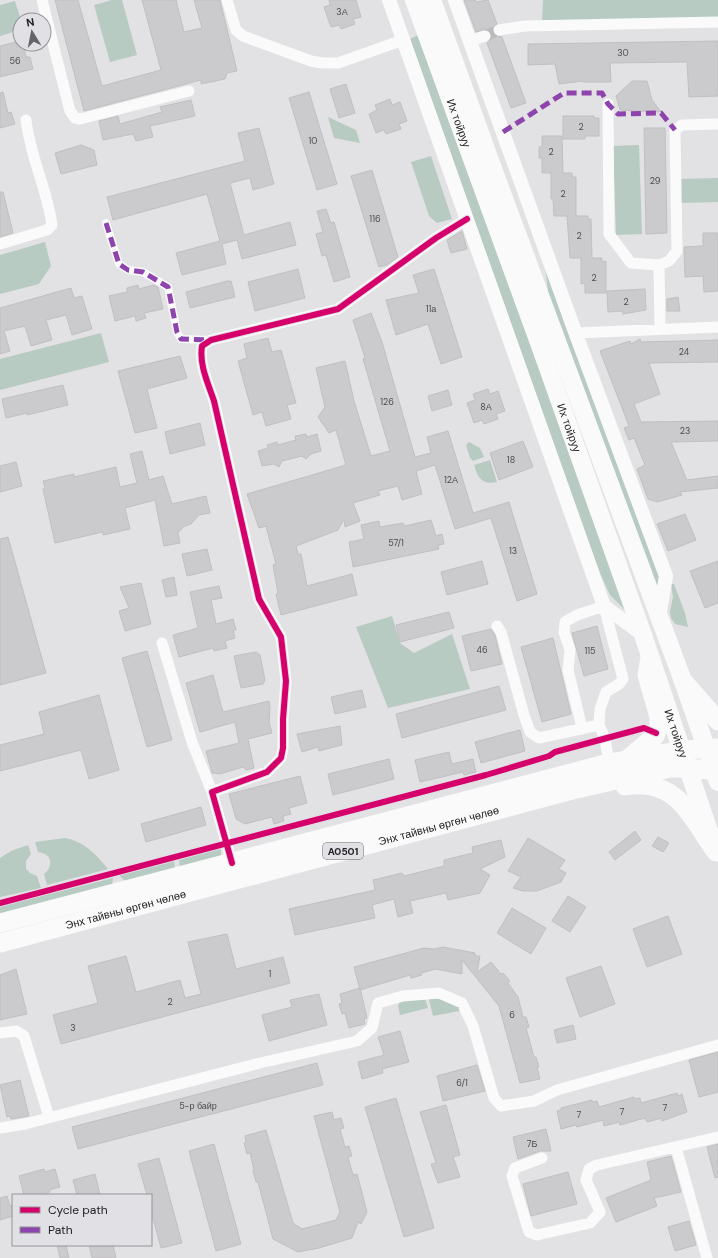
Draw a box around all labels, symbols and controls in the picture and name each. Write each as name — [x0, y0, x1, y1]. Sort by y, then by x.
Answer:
house number: 3А — [336, 6, 348, 18]
north arrow — [12, 12, 52, 52]
text: N — [25, 15, 35, 30]
house number: 30 — [617, 47, 629, 59]
house number: 56 — [9, 55, 21, 67]
street label: Их тойруу — [444, 97, 474, 150]
house number: 2 — [578, 121, 584, 133]
house number: 10 — [309, 135, 317, 147]
house number: 2 — [548, 146, 554, 158]
house number: 29 — [650, 175, 661, 187]
house number: 2 — [560, 188, 566, 200]
house number: 116 — [369, 213, 381, 225]
house number: 2 — [576, 230, 582, 242]
house number: 2 — [591, 272, 597, 284]
house number: 2 — [623, 296, 629, 308]
house number: 11а — [426, 303, 436, 315]
house number: 24 — [679, 346, 690, 358]
house number: 126 — [380, 396, 394, 408]
house number: 8А — [480, 401, 492, 413]
street label: Их тойруу — [554, 402, 584, 454]
house number: 23 — [680, 425, 690, 437]
house number: 18 — [507, 454, 515, 466]
house number: 12А — [444, 474, 458, 486]
house number: 57/1 — [388, 537, 404, 549]
house number: 13 — [509, 545, 517, 557]
house number: 46 — [476, 644, 488, 656]
house number: 115 — [584, 645, 596, 657]
street label: Их тойруу — [661, 707, 691, 760]
street label: Энх тайвны өргөн чөлөө — [377, 803, 500, 849]
road number: A0501 — [323, 843, 363, 859]
street label: Энх тайвны өргөн чөлөө — [64, 887, 187, 932]
house number: 1 — [269, 968, 272, 980]
house number: 2 — [167, 996, 173, 1008]
house number: 6 — [509, 1009, 515, 1021]
house number: 3 — [70, 1022, 76, 1034]
house number: 6/1 — [456, 1077, 468, 1089]
house number: 5-р байр — [179, 1100, 217, 1112]
house number: 7 — [663, 1102, 668, 1114]
house number: 7 — [620, 1106, 625, 1118]
house number: 7 — [577, 1109, 582, 1121]
house number: 7Б — [527, 1138, 537, 1150]
legend — [12, 1194, 152, 1246]
text: Cycle path — [48, 1202, 108, 1218]
text: Path — [48, 1222, 73, 1238]

